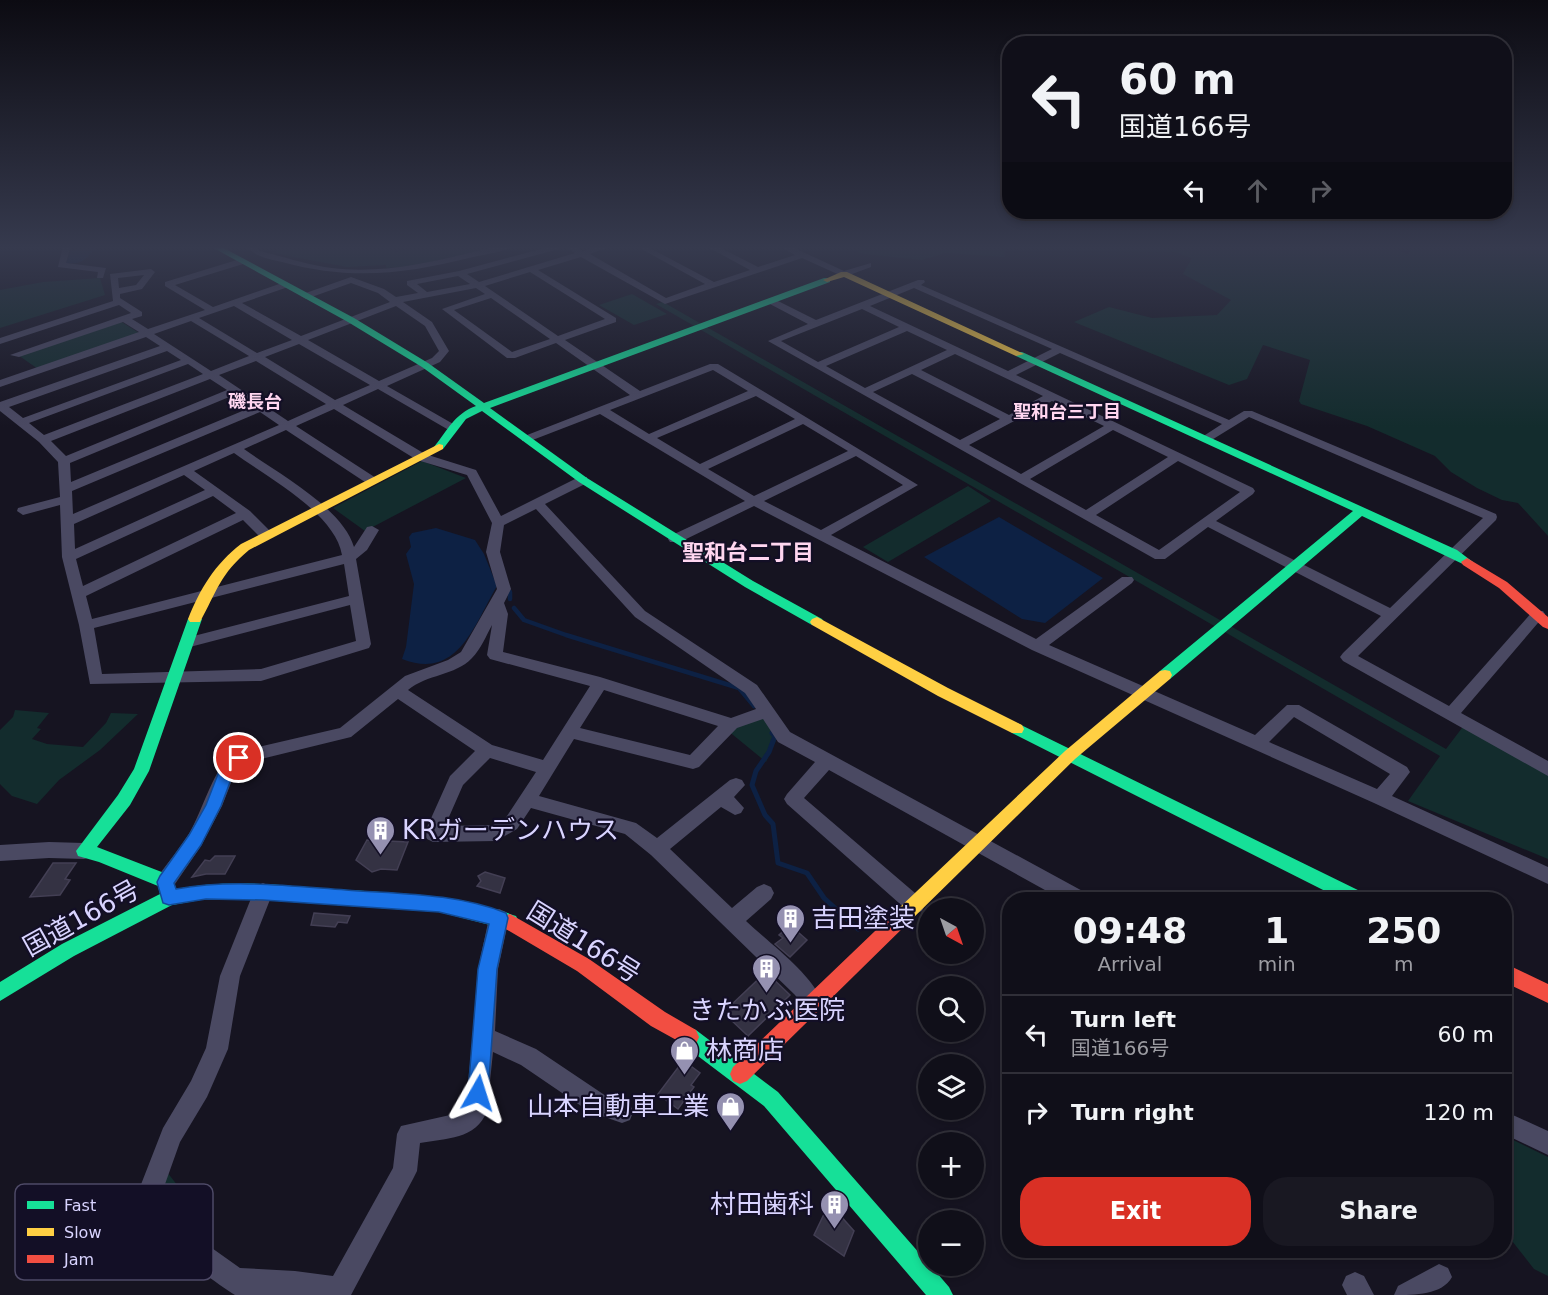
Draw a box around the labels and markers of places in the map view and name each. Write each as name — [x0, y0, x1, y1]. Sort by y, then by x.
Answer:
pin — [213, 732, 264, 783]
building icon: KRガーデンハウス — [365, 814, 397, 856]
place label: KRガーデンハウス — [402, 815, 619, 845]
building icon: 吉田塗装 — [774, 902, 806, 944]
place label: 吉田塗装 — [811, 903, 915, 933]
building icon: きたかぶ医院 — [751, 952, 783, 994]
place label: きたかぶ医院 — [689, 995, 845, 1025]
shop icon: 林商店 — [669, 1034, 701, 1076]
place label: 林商店 — [706, 1035, 784, 1065]
shop icon: 山本自動車工業 — [714, 1090, 746, 1132]
place label: 山本自動車工業 — [527, 1091, 709, 1121]
building icon: 村田歯科 — [819, 1188, 851, 1230]
place label: 村田歯科 — [710, 1189, 814, 1219]

